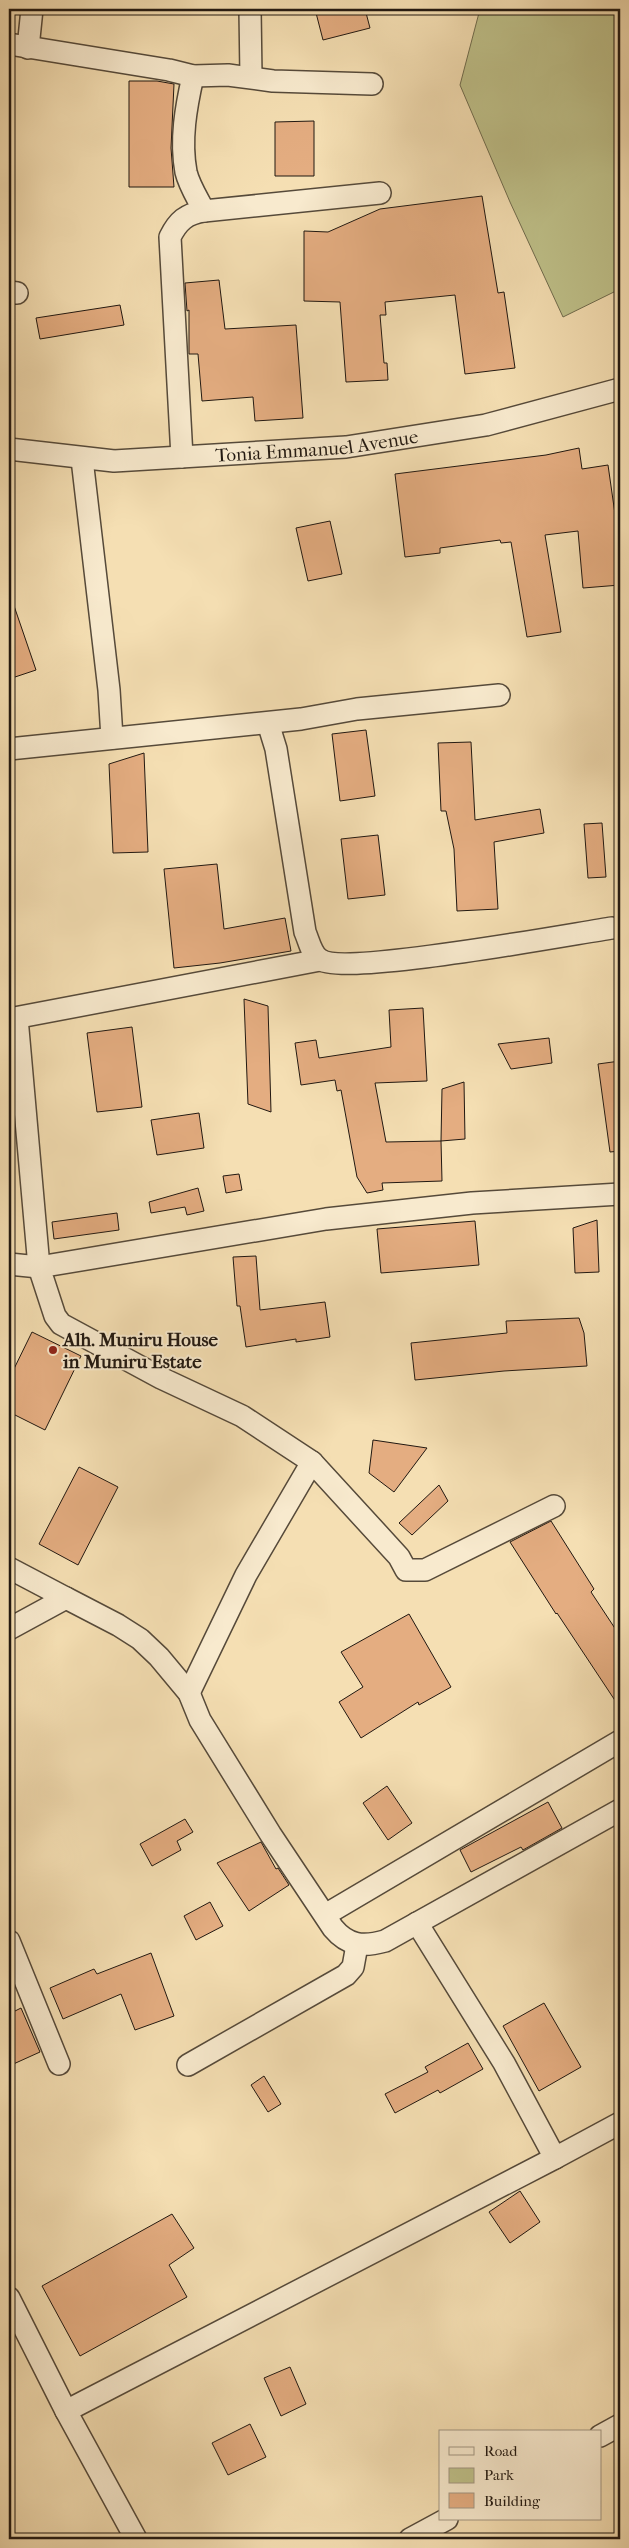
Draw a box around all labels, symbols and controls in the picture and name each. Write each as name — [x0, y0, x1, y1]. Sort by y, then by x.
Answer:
street label: Tonia Emmanuel Avenue — [215, 426, 420, 467]
place label: Alh. Muniru House in Muniru Estate — [62, 1329, 219, 1373]
marker: Alh. Muniru House in Muniru Estate — [47, 1344, 59, 1356]
legend — [439, 2430, 602, 2520]
text: Road — [484, 2442, 518, 2460]
text: Park — [484, 2466, 514, 2484]
text: Building — [484, 2492, 541, 2510]

